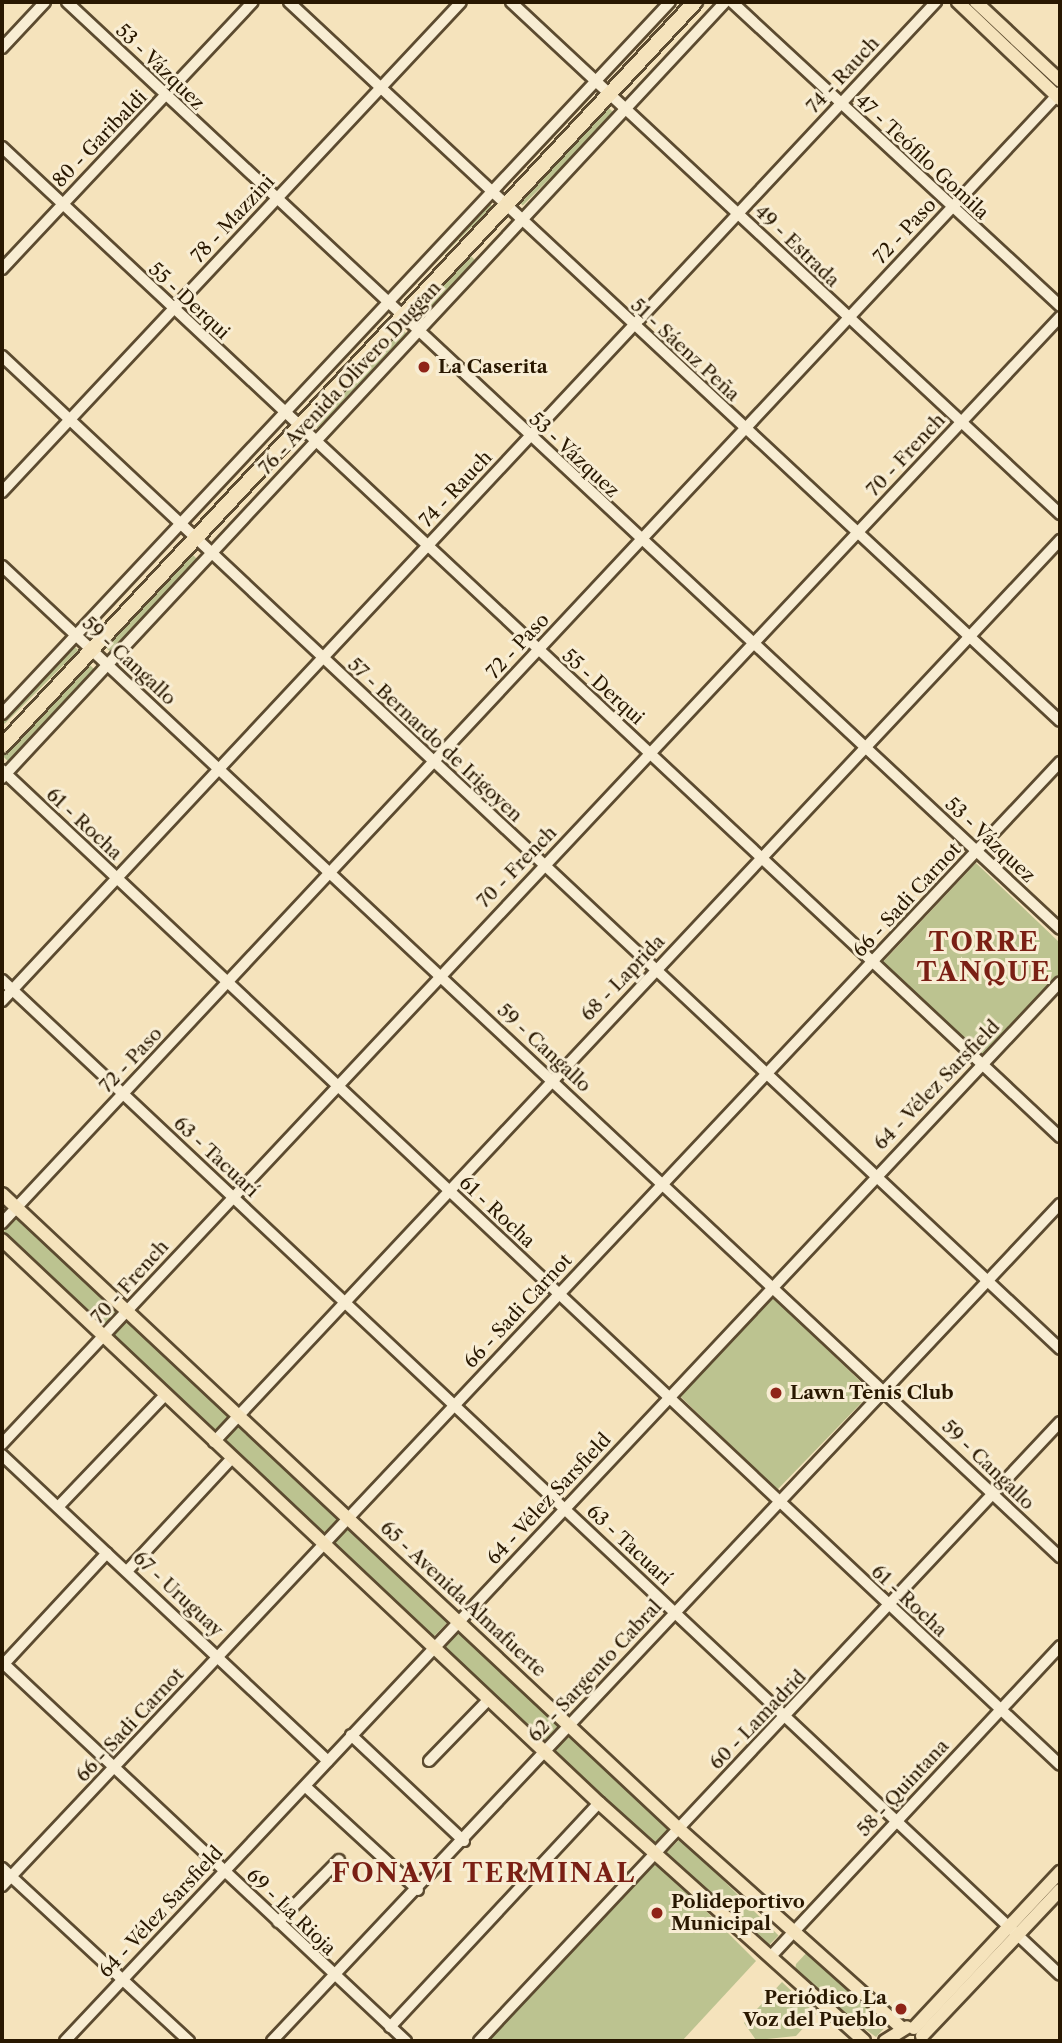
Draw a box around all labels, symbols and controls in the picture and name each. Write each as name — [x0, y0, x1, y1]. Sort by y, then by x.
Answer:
street label: 53 - Vázquez — [111, 19, 209, 115]
street label: 74 - Rauch — [802, 32, 884, 118]
street label: 80 - Garibaldi — [48, 86, 152, 192]
street label: 47 - Teófilo Gomila — [851, 89, 993, 225]
street label: 78 - Mazzini — [187, 170, 279, 268]
street label: 72 - Paso — [869, 193, 941, 269]
street label: 49 - Estrada — [750, 200, 844, 292]
street label: 55 - Derqui — [144, 258, 234, 344]
street label: 76 - Avenida Olivero Duggan — [254, 276, 446, 480]
street label: 51 - Sáenz Peña — [626, 294, 744, 406]
place label: La Caserita — [438, 356, 548, 378]
marker: La Caserita — [416, 359, 432, 375]
street label: 53 - Vázquez — [524, 407, 624, 503]
street label: 70 - French — [862, 409, 950, 501]
street label: 74 - Rauch — [415, 446, 497, 532]
street label: 72 - Paso — [482, 608, 554, 684]
street label: 59 - Cangallo — [77, 612, 181, 710]
street label: 55 - Derqui — [557, 644, 649, 730]
street label: 57 - Bernardo de Irigoyen — [343, 653, 527, 827]
street label: 61 - Rocha — [41, 783, 127, 865]
street label: 53 - Vázquez — [940, 792, 1040, 888]
street label: 70 - French — [472, 821, 562, 913]
street label: 66 - Sadi Carnot — [848, 838, 966, 962]
district label: TORRE TANQUE — [917, 927, 1051, 988]
street label: 68 - Laprida — [576, 930, 670, 1026]
street label: 59 - Cangallo — [492, 999, 596, 1097]
street label: 64 - Vélez Sarsfield — [869, 1015, 1005, 1155]
street label: 72 - Paso — [95, 1022, 167, 1098]
street label: 63 - Tacuarí — [169, 1112, 263, 1202]
street label: 61 - Rocha — [454, 1171, 540, 1253]
street label: 70 - French — [87, 1235, 173, 1329]
street label: 66 - Sadi Carnot — [459, 1249, 577, 1373]
place label: Lawn Tenis Club — [790, 1382, 954, 1404]
marker: Lawn Tenis Club — [768, 1385, 784, 1401]
street label: 59 - Cangallo — [937, 1415, 1039, 1515]
street label: 64 - Vélez Sarsfield — [482, 1428, 616, 1570]
street label: 63 - Tacuarí — [582, 1500, 676, 1590]
street label: 65 - Avenida Almafuerte — [375, 1516, 551, 1682]
street label: 67 - Uruguay — [128, 1547, 228, 1641]
street label: 61 - Rocha — [866, 1560, 952, 1642]
street label: 62 - Sargento Cabral — [523, 1595, 667, 1747]
street label: 66 - Sadi Carnot — [71, 1663, 189, 1787]
street label: 60 - Lamadrid — [705, 1666, 811, 1774]
street label: 58 - Quintana — [852, 1735, 954, 1841]
street label: 64 - Vélez Sarsfield — [94, 1841, 228, 1983]
district label: FONAVI TERMINAL — [333, 1858, 635, 1890]
street label: 69 - La Rioja — [242, 1864, 340, 1960]
place label: Polideportivo Municipal — [671, 1891, 805, 1935]
marker: Polideportivo Municipal — [649, 1905, 665, 1921]
place label: Periódico La Voz del Pueblo — [743, 1987, 887, 2031]
marker: Periódico La Voz del Pueblo — [893, 2001, 909, 2017]

